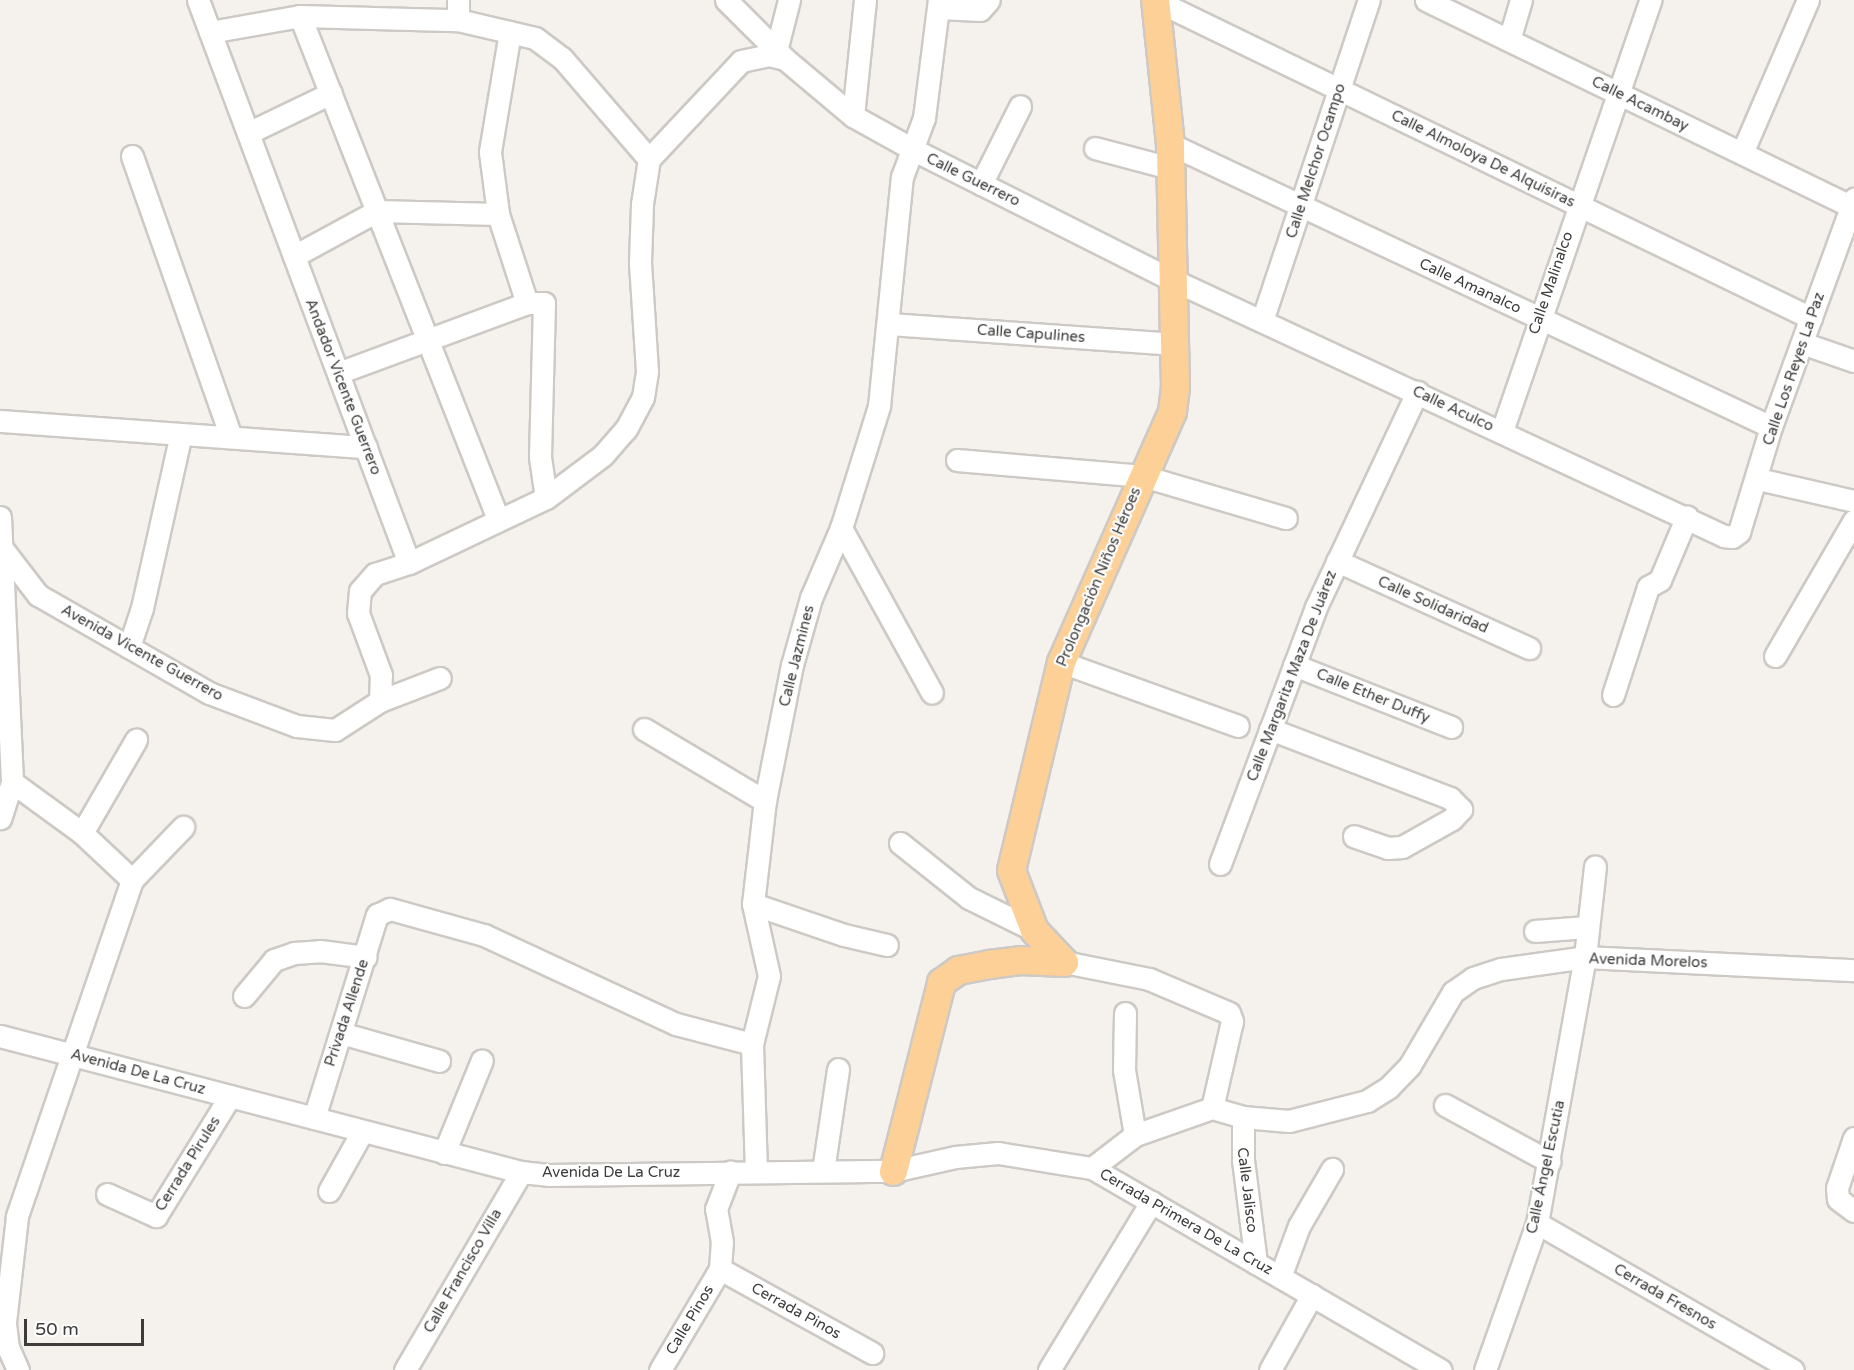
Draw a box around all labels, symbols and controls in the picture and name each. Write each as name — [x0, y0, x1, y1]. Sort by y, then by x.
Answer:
street label: Calle Acambay — [1589, 73, 1691, 135]
street label: Calle Melchor Ocampo — [1282, 81, 1350, 241]
street label: Calle Almoloya De Alquisiras — [1388, 107, 1578, 211]
street label: Calle Guerrero — [923, 150, 1023, 210]
street label: Calle Malinalco — [1525, 229, 1577, 337]
street label: Calle Amanalco — [1416, 255, 1524, 317]
street label: Calle Los Reyes La Paz — [1759, 290, 1829, 448]
street label: Andador Vicente Guerrero — [301, 296, 385, 478]
street label: Calle Capulines — [976, 321, 1086, 347]
street label: Calle Aculco — [1409, 382, 1497, 436]
street label: Prolongación Niños Héroes — [1053, 485, 1145, 669]
street label: Calle Margarita Maza De Juárez — [1243, 568, 1341, 784]
street label: Calle Solidaridad — [1375, 573, 1491, 637]
street label: Avenida Vicente Guerrero — [58, 601, 226, 705]
street label: Calle Jazmines — [776, 603, 818, 709]
street label: Calle Ether Duffy — [1314, 665, 1432, 727]
street label: Avenida Morelos — [1588, 950, 1708, 972]
street label: Privada Allende — [321, 957, 373, 1069]
street label: Avenida De La Cruz — [69, 1045, 207, 1099]
street label: Calle Ángel Escutia — [1523, 1098, 1569, 1236]
street label: Cerrada Pirules — [152, 1113, 224, 1215]
street label: Calle Jalisco — [1233, 1146, 1261, 1234]
street label: Avenida De La Cruz — [542, 1164, 680, 1182]
street label: Cerrada Primera De La Cruz — [1096, 1165, 1276, 1279]
street label: Calle Francisco Villa — [420, 1206, 506, 1336]
street label: Cerrada Fresnos — [1610, 1260, 1720, 1334]
street label: Cerrada Pinos — [748, 1279, 844, 1343]
street label: Calle Pinos — [662, 1282, 718, 1358]
scale bar — [27, 1307, 147, 1345]
text: 50 m — [35, 1318, 79, 1340]

